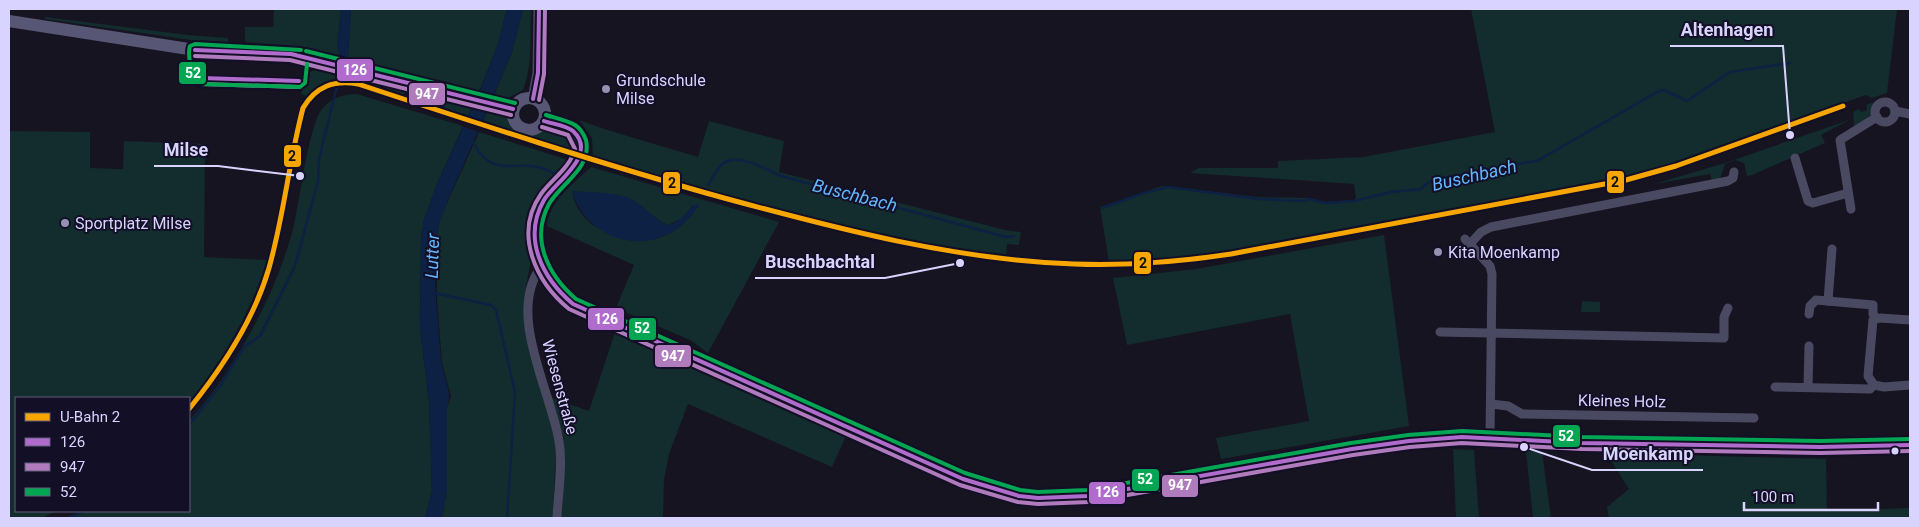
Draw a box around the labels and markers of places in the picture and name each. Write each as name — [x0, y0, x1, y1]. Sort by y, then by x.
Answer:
callout: Altenhagen — [1670, 13, 1783, 46]
place label: Grundschule Milse — [616, 71, 706, 108]
marker: Grundschule Milse — [600, 83, 612, 95]
callout: Milse — [154, 133, 218, 166]
place label: Sportplatz Milse — [75, 214, 191, 233]
marker: Sportplatz Milse — [59, 217, 71, 229]
place label: Kita Moenkamp — [1448, 243, 1560, 262]
callout: Buschbachtal — [755, 245, 885, 278]
marker: Kita Moenkamp — [1432, 246, 1444, 258]
callout: Moenkamp — [1592, 437, 1703, 470]
unlabelled marker — [1890, 446, 1900, 456]

